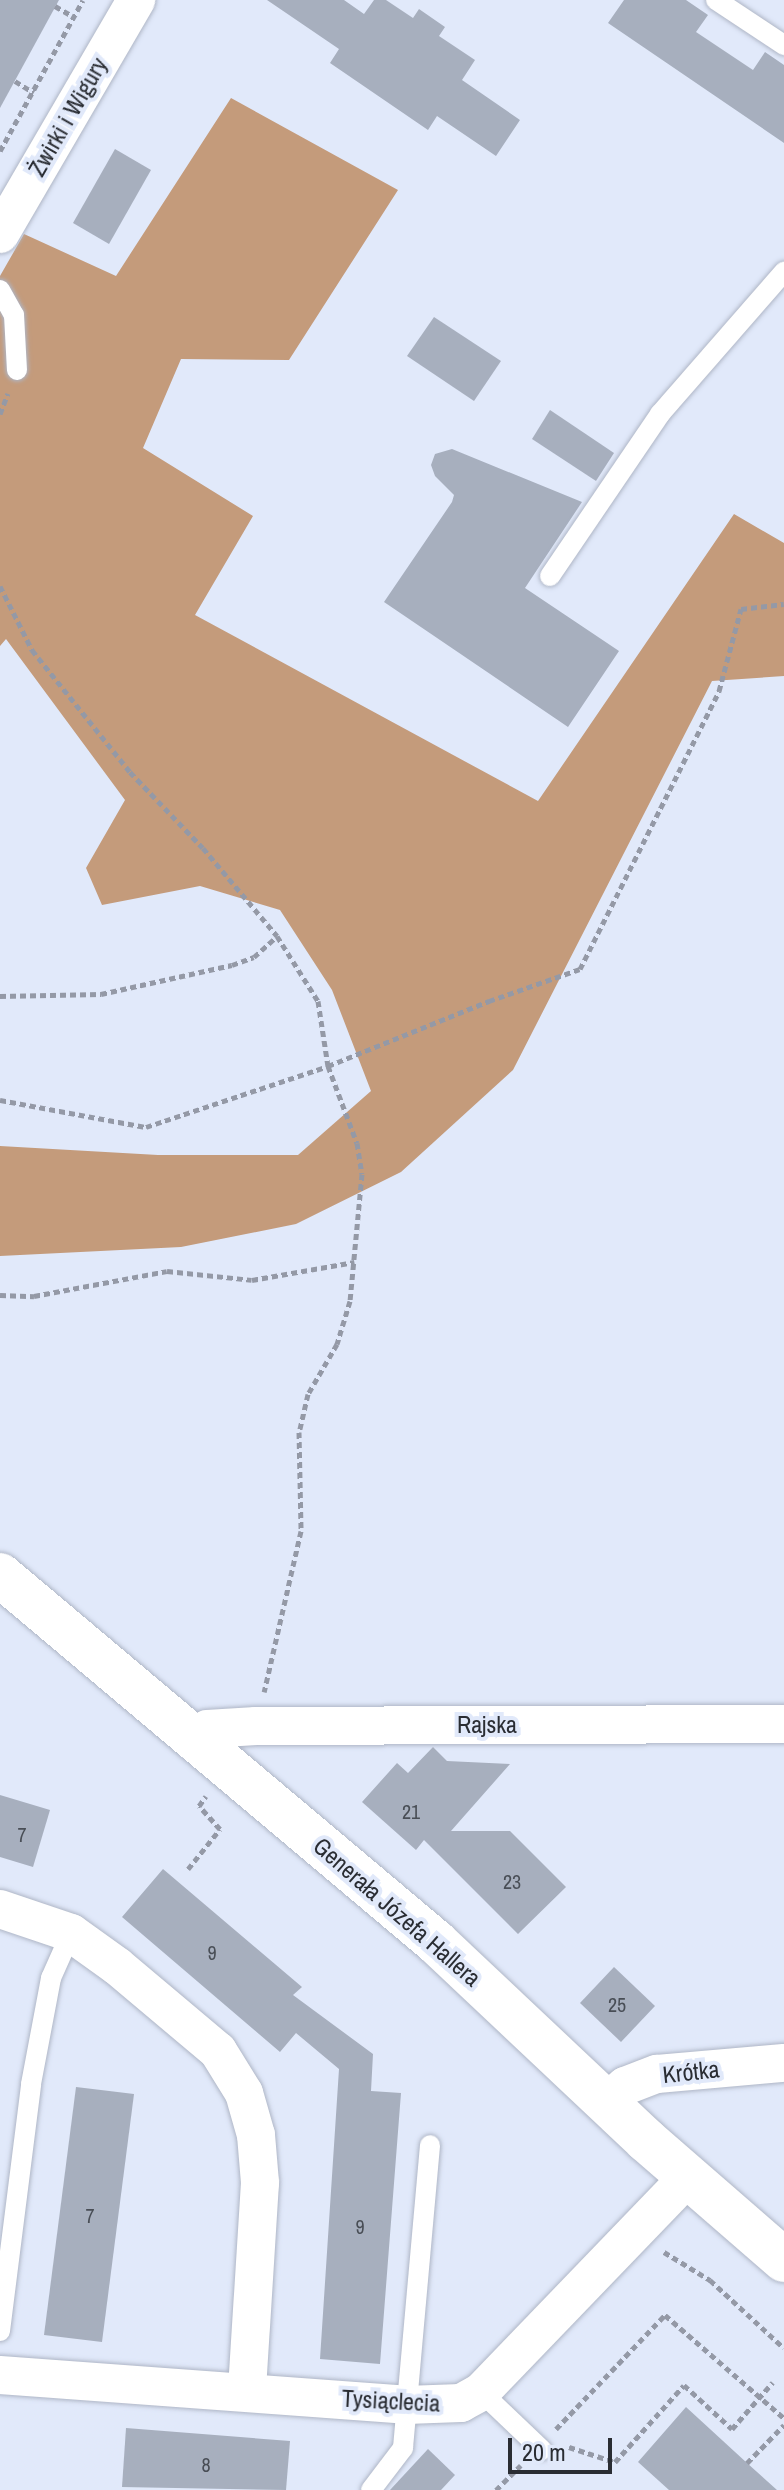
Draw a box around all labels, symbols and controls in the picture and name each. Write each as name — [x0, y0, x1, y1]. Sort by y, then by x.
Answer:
street label: Żwirki i Wigury — [22, 53, 114, 181]
street label: Rajska — [457, 1711, 517, 1739]
house number: 21 — [402, 1799, 420, 1823]
house number: 7 — [17, 1822, 27, 1846]
street label: Generała Józefa Hallera — [307, 1832, 487, 1992]
house number: 23 — [503, 1869, 521, 1893]
house number: 9 — [207, 1940, 217, 1964]
house number: 25 — [608, 1992, 626, 2016]
street label: Krótka — [661, 2055, 721, 2089]
house number: 7 — [85, 2203, 95, 2227]
house number: 9 — [355, 2214, 365, 2238]
street label: Tysiąclecia — [341, 2384, 441, 2418]
scale bar — [512, 2422, 616, 2472]
text: 20 m — [522, 2436, 566, 2468]
house number: 8 — [201, 2452, 211, 2476]

